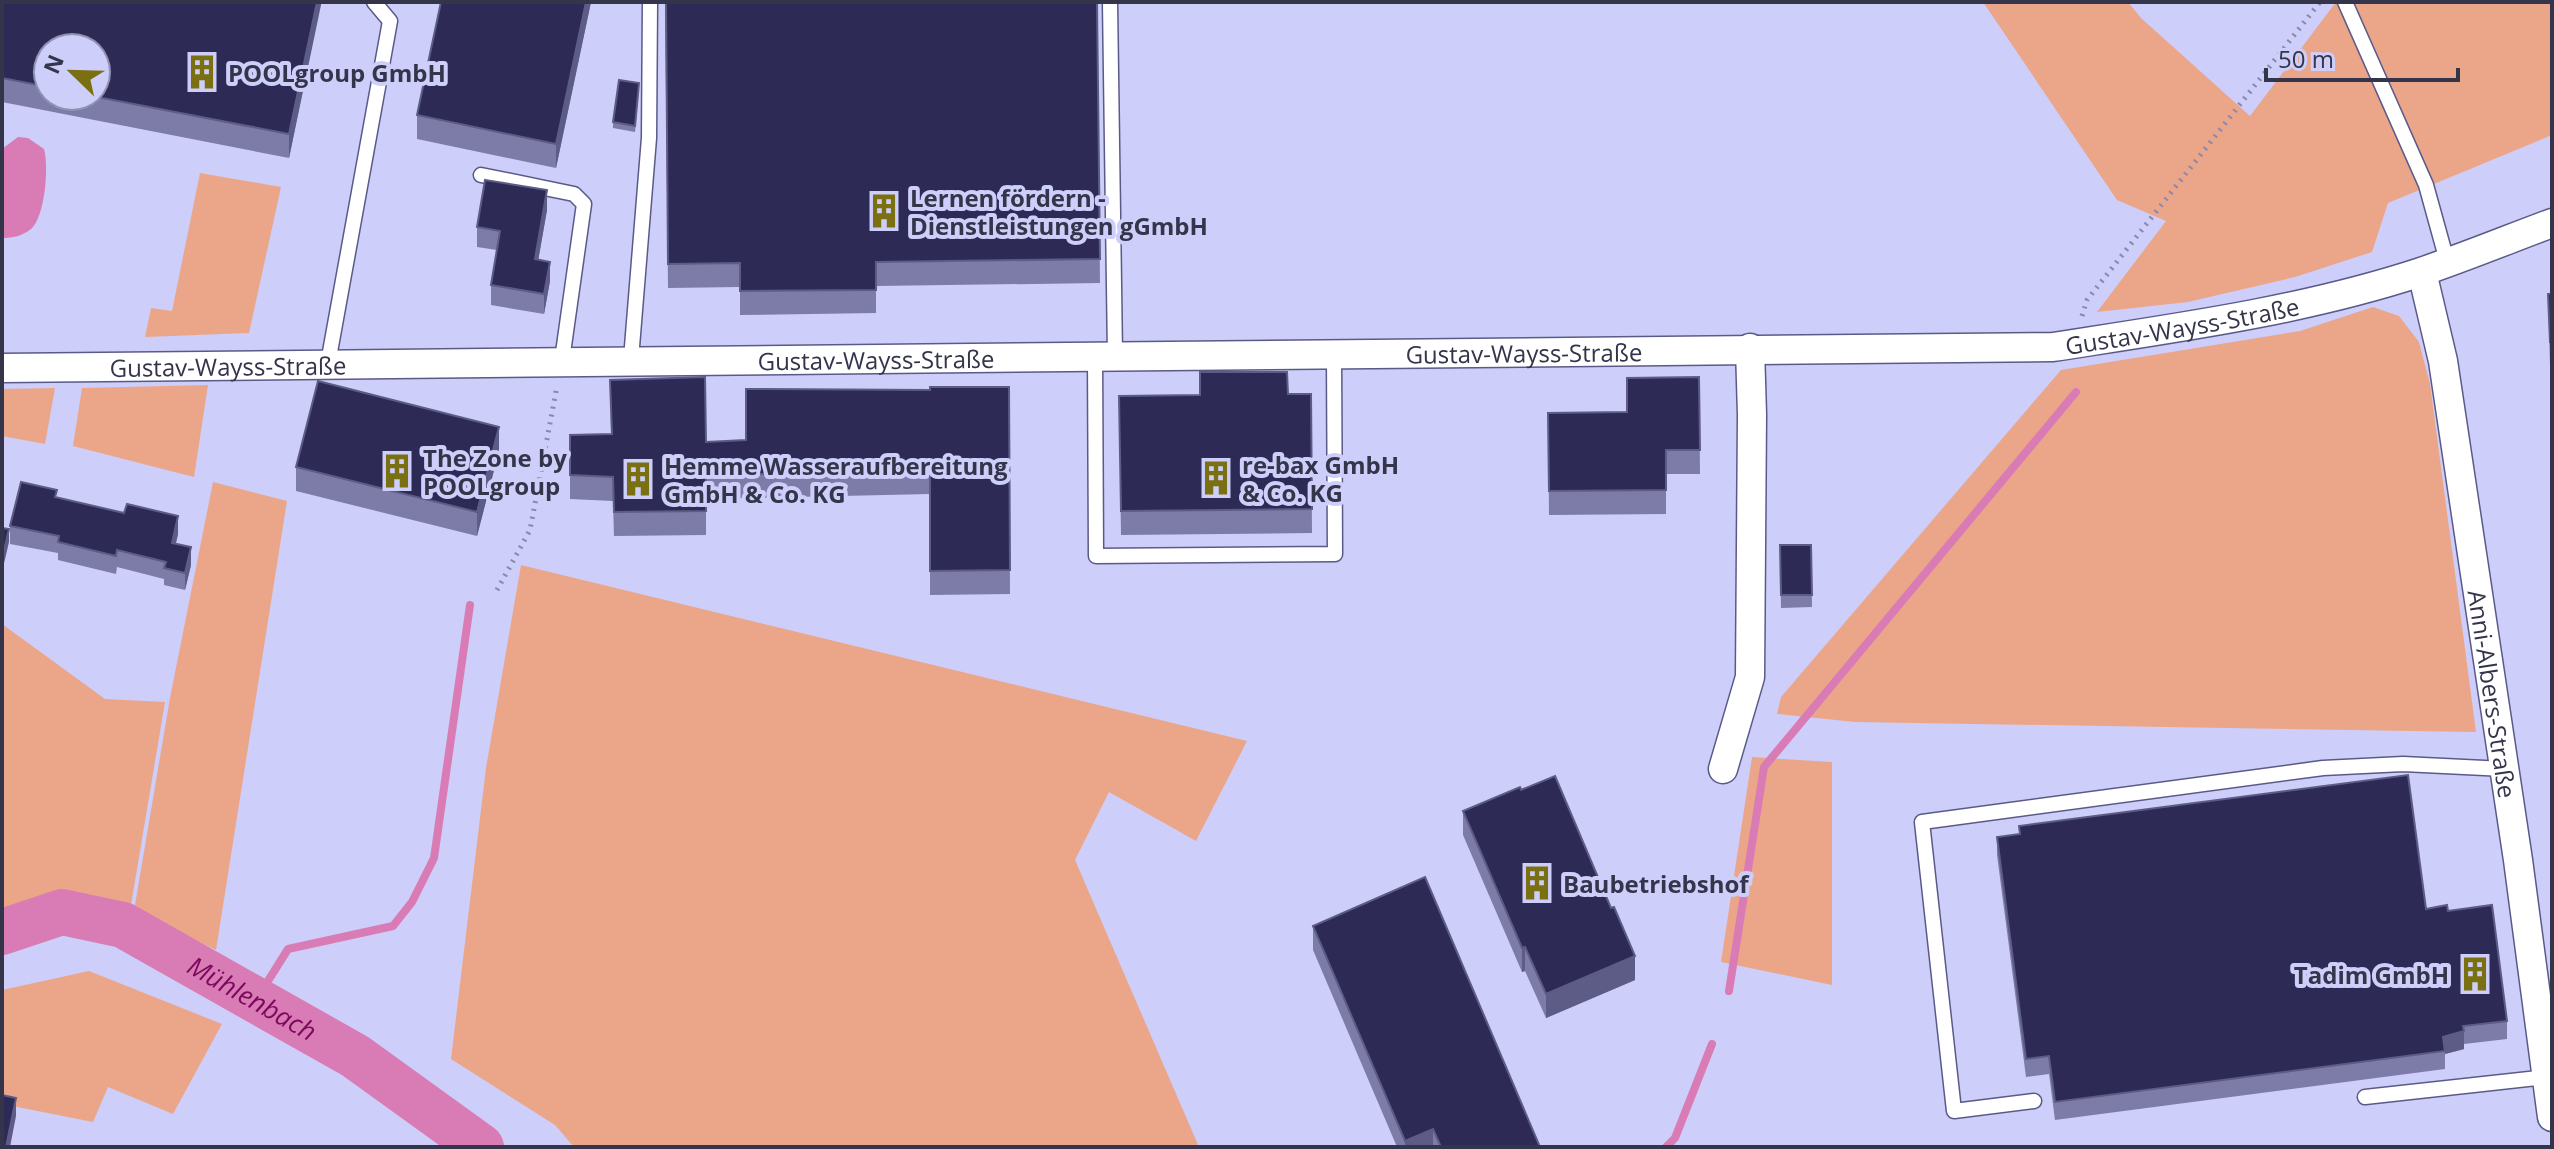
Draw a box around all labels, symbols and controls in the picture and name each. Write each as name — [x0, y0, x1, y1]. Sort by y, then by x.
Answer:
north arrow — [32, 32, 112, 112]
scale bar — [2266, 32, 2458, 82]
text: 50 m — [2278, 42, 2334, 75]
text: N — [35, 50, 70, 78]
building icon: POOLgroup GmbH — [183, 53, 221, 91]
place label: POOLgroup GmbH — [228, 56, 446, 89]
place label: Lernen fördern - Dienstleistungen gGmbH — [910, 181, 1208, 242]
building icon: Lernen fördern - Dienstleistungen gGmbH — [865, 192, 903, 230]
street label: Gustav-Wayss-Straße — [2063, 289, 2302, 361]
street label: Gustav-Wayss-Straße — [1405, 335, 1642, 370]
street label: Gustav-Wayss-Straße — [757, 341, 994, 377]
street label: Gustav-Wayss-Straße — [109, 348, 347, 383]
place label: The Zone by POOLgroup — [423, 441, 567, 502]
place label: re-bax GmbH & Co. KG — [1242, 448, 1399, 509]
place label: Hemme Wasseraufbereitung GmbH & Co. KG — [664, 449, 1008, 510]
building icon: The Zone by POOLgroup — [378, 452, 416, 490]
building icon: re-bax GmbH & Co. KG — [1197, 459, 1235, 497]
building icon: Hemme Wasseraufbereitung GmbH & Co. KG — [619, 460, 657, 498]
street label: Anni-Albers-Straße — [2461, 587, 2525, 800]
building icon: Baubetriebshof — [1518, 864, 1556, 902]
place label: Baubetriebshof — [1563, 867, 1750, 900]
water label: Mühlenbach — [181, 947, 323, 1049]
building icon: Tadim GmbH — [2456, 955, 2494, 993]
place label: Tadim GmbH — [2294, 958, 2449, 991]

